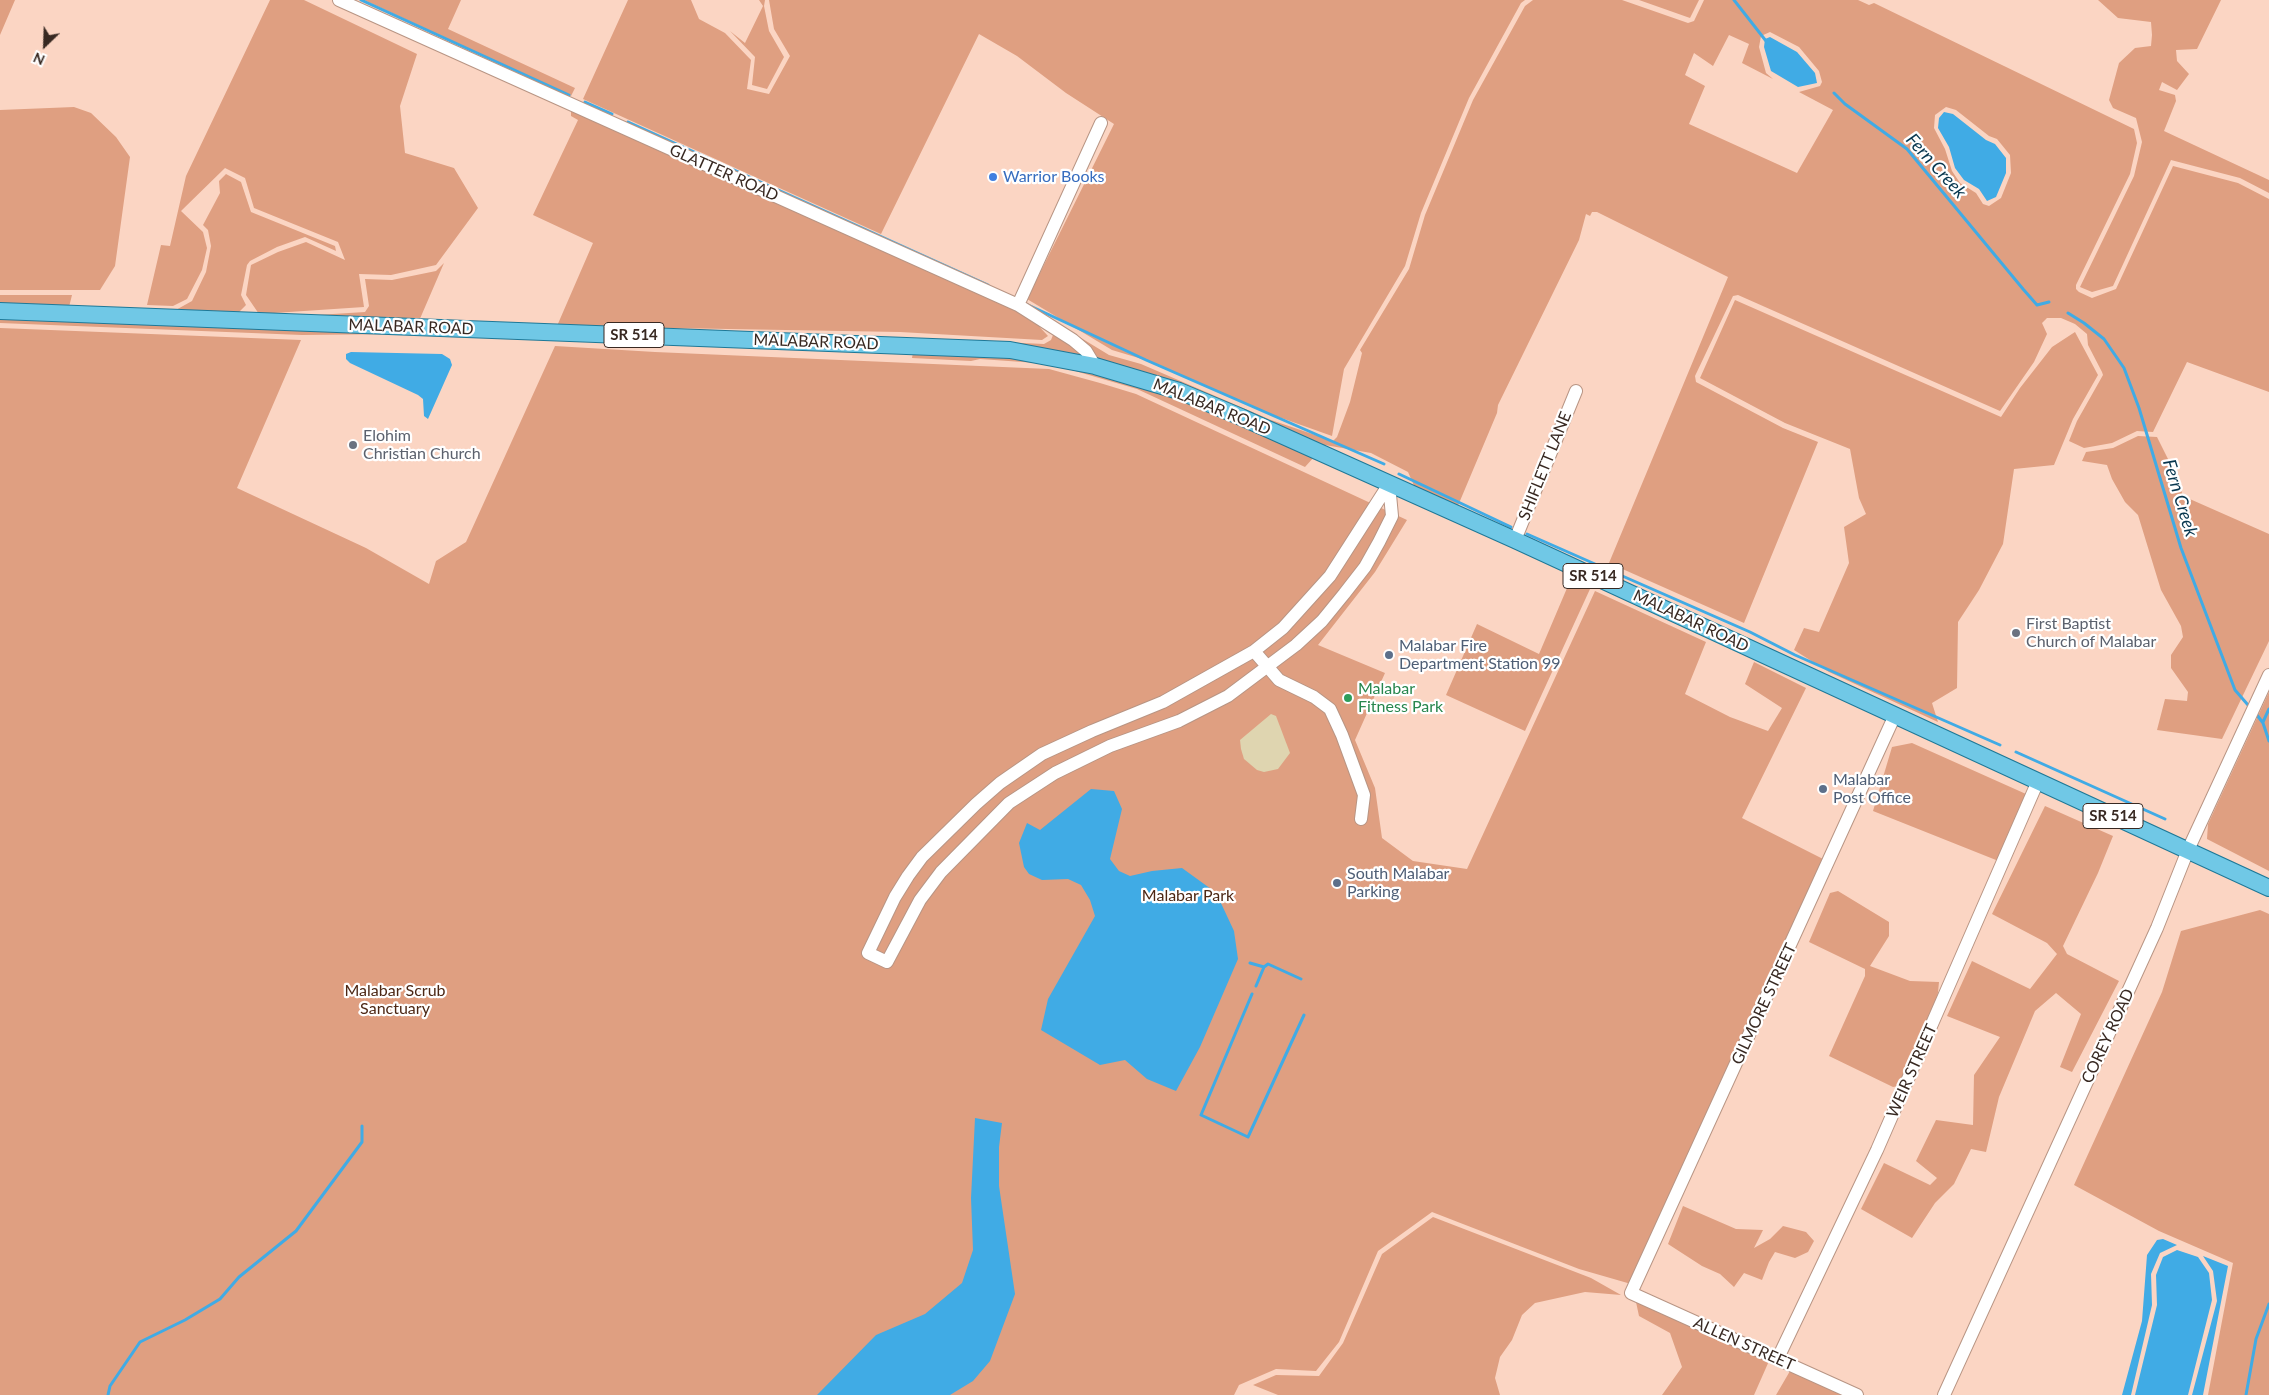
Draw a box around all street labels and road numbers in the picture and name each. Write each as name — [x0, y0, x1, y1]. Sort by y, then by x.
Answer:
street label: GLATTER ROAD — [667, 140, 781, 206]
street label: MALABAR ROAD — [348, 315, 474, 339]
road number: SR 514 — [604, 322, 664, 348]
street label: MALABAR ROAD — [753, 330, 879, 354]
street label: MALABAR ROAD — [1150, 375, 1274, 439]
street label: SHIFLETT LANE — [1514, 409, 1576, 523]
road number: SR 514 — [1563, 564, 1623, 588]
street label: MALABAR ROAD — [1630, 586, 1752, 656]
road number: SR 514 — [2083, 804, 2143, 828]
street label: GILMORE STREET — [1728, 940, 1800, 1068]
street label: COREY ROAD — [2078, 986, 2138, 1086]
street label: WEIR STREET — [1883, 1021, 1941, 1121]
street label: ALLEN STREET — [1690, 1313, 1798, 1375]

